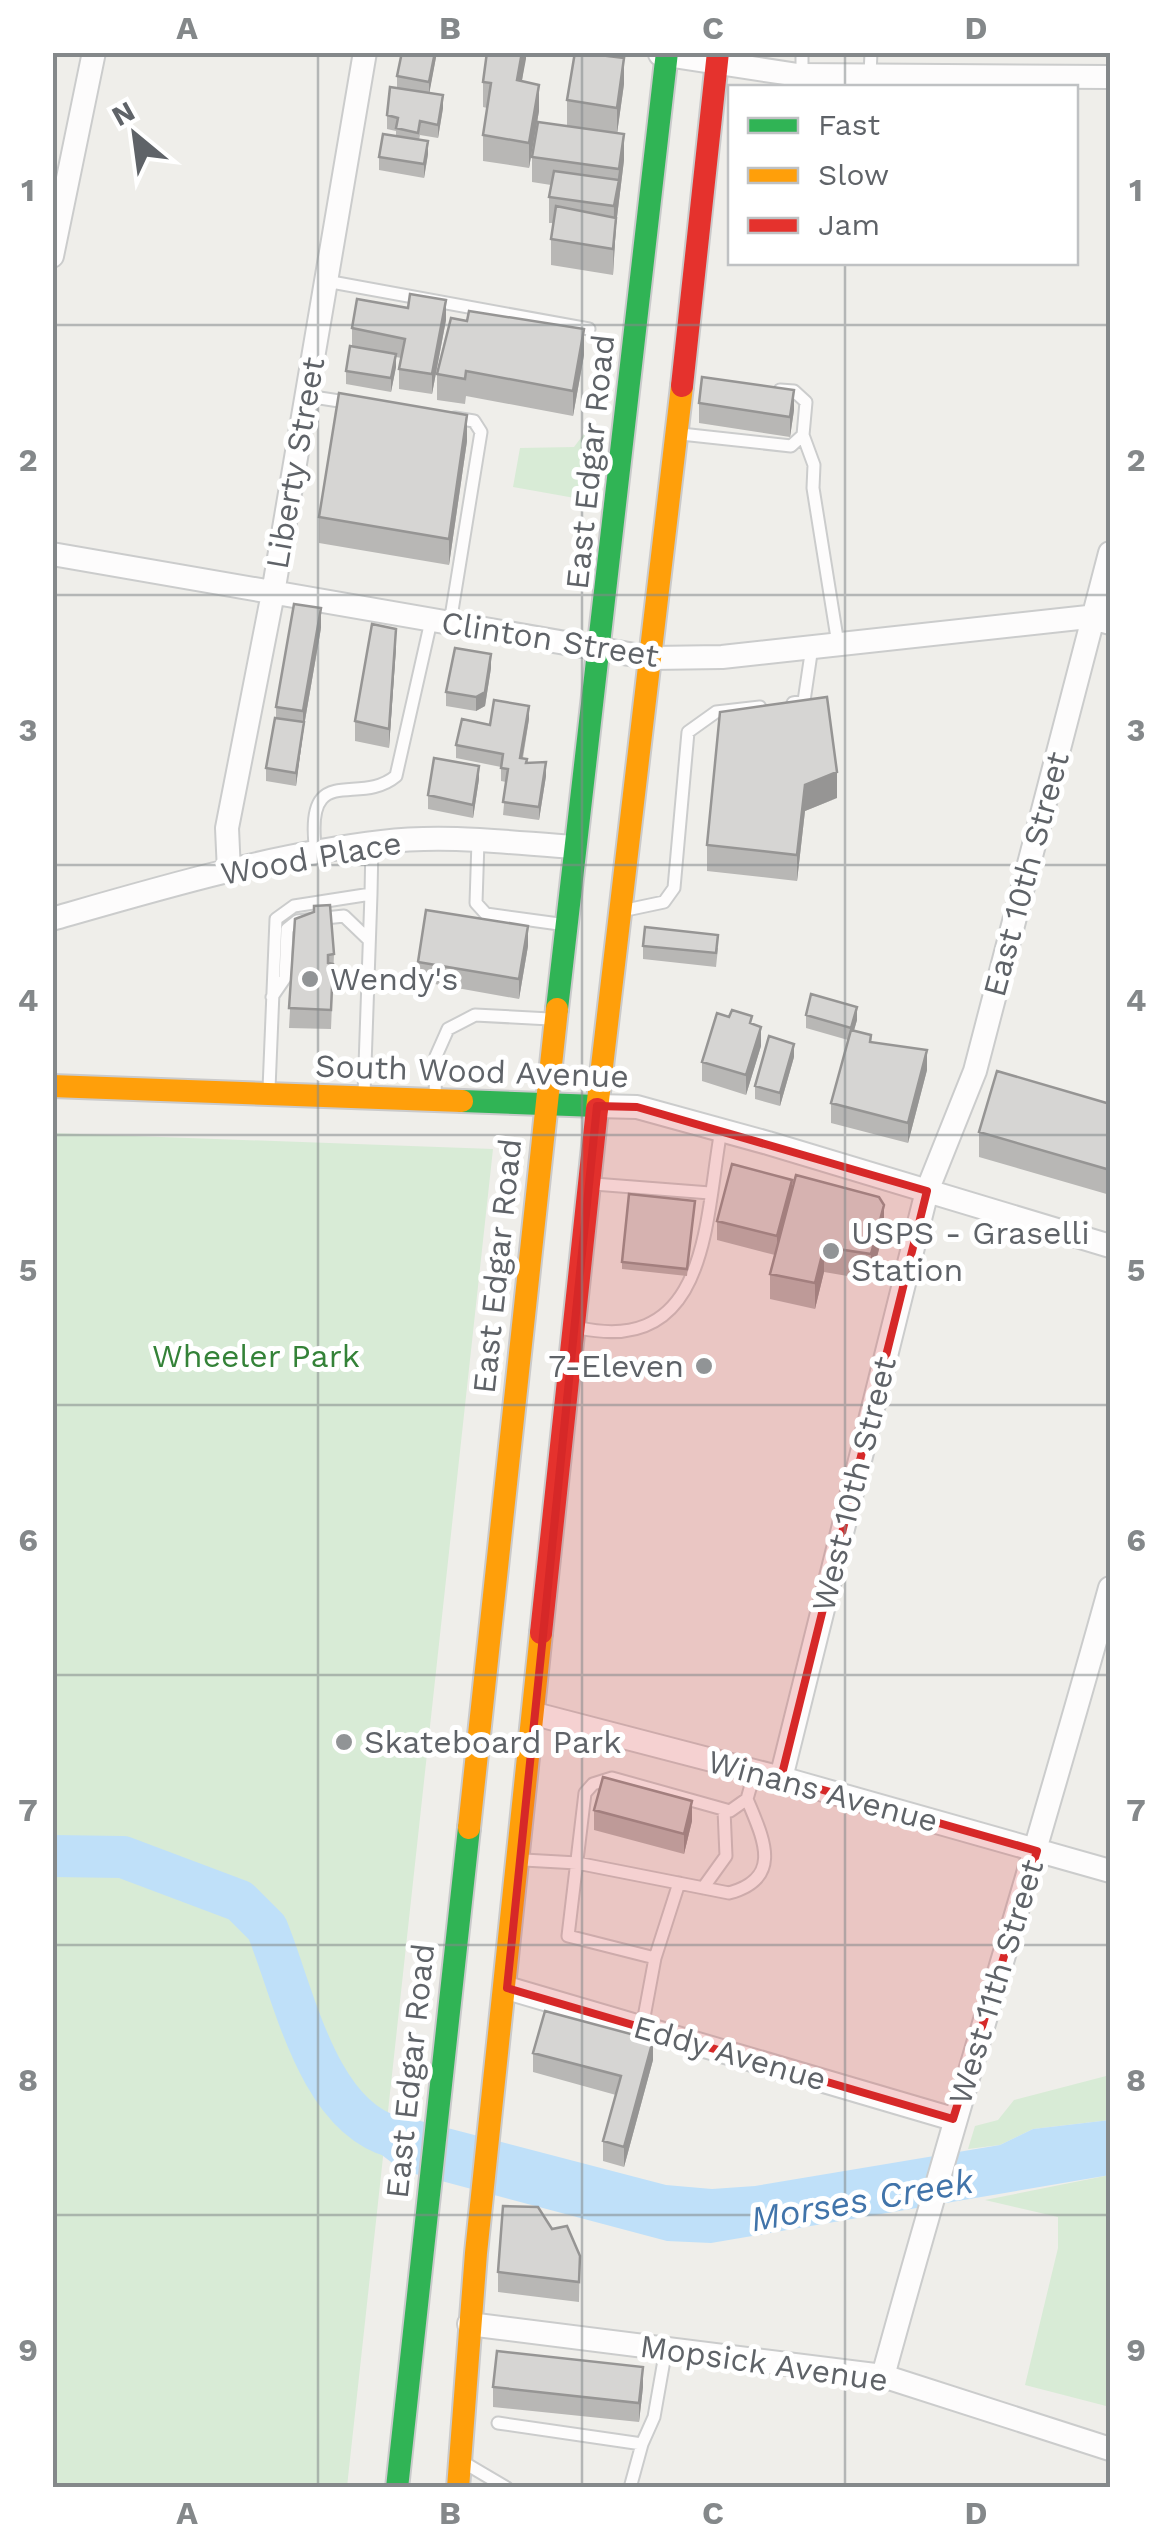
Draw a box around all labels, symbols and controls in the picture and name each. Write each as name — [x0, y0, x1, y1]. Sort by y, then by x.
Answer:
text: A — [176, 9, 198, 47]
text: B — [439, 9, 461, 47]
text: C — [702, 9, 724, 47]
text: D — [965, 9, 987, 47]
north arrow — [85, 85, 185, 185]
legend — [728, 85, 1078, 265]
text: N — [106, 94, 140, 133]
text: Fast — [818, 107, 881, 142]
text: Slow — [818, 157, 889, 192]
text: 1 — [21, 171, 35, 209]
text: 1 — [1129, 171, 1143, 209]
text: Jam — [818, 207, 880, 242]
street label: East Edgar Road — [558, 333, 622, 591]
street label: Liberty Street — [258, 354, 332, 572]
text: 2 — [18, 441, 38, 479]
text: 2 — [1126, 441, 1146, 479]
street label: Clinton Street — [439, 603, 661, 675]
text: 3 — [19, 711, 37, 749]
text: 3 — [1127, 711, 1145, 749]
street label: East 10th Street — [975, 747, 1077, 1001]
street label: Wood Place — [218, 823, 404, 893]
place label: Wendy's — [330, 960, 458, 998]
marker: Wendy's — [299, 968, 321, 990]
text: 4 — [18, 981, 38, 1019]
text: 4 — [1126, 981, 1146, 1019]
street label: South Wood Avenue — [315, 1047, 629, 1095]
street label: East Edgar Road — [465, 1137, 529, 1395]
place label: USPS - Graselli Station — [851, 1214, 1090, 1289]
marker: USPS - Graselli Station — [820, 1240, 842, 1262]
text: 5 — [19, 1251, 37, 1289]
text: 5 — [1127, 1251, 1145, 1289]
park label: Wheeler Park — [152, 1337, 360, 1375]
place label: 7-Eleven — [548, 1347, 684, 1385]
street label: West 10th Street — [804, 1353, 904, 1615]
marker: 7-Eleven — [693, 1355, 715, 1377]
text: 6 — [18, 1521, 38, 1559]
text: 6 — [1126, 1521, 1146, 1559]
place label: Skateboard Park — [364, 1723, 621, 1761]
marker: Skateboard Park — [333, 1731, 355, 1753]
street label: Winans Avenue — [704, 1742, 942, 1840]
text: 7 — [18, 1791, 38, 1829]
text: 7 — [1126, 1791, 1146, 1829]
street label: West 11th Street — [941, 1855, 1051, 2109]
street label: East Edgar Road — [378, 1942, 442, 2200]
street label: Eddy Avenue — [629, 2007, 831, 2099]
text: 8 — [18, 2061, 38, 2099]
text: 8 — [1126, 2061, 1146, 2099]
water label: Morses Creek — [747, 2160, 978, 2240]
street label: Mopsick Avenue — [638, 2327, 890, 2399]
text: 9 — [18, 2331, 38, 2369]
text: 9 — [1126, 2331, 1146, 2369]
text: A — [176, 2494, 198, 2532]
text: B — [439, 2494, 461, 2532]
text: C — [702, 2494, 724, 2532]
text: D — [965, 2494, 987, 2532]

